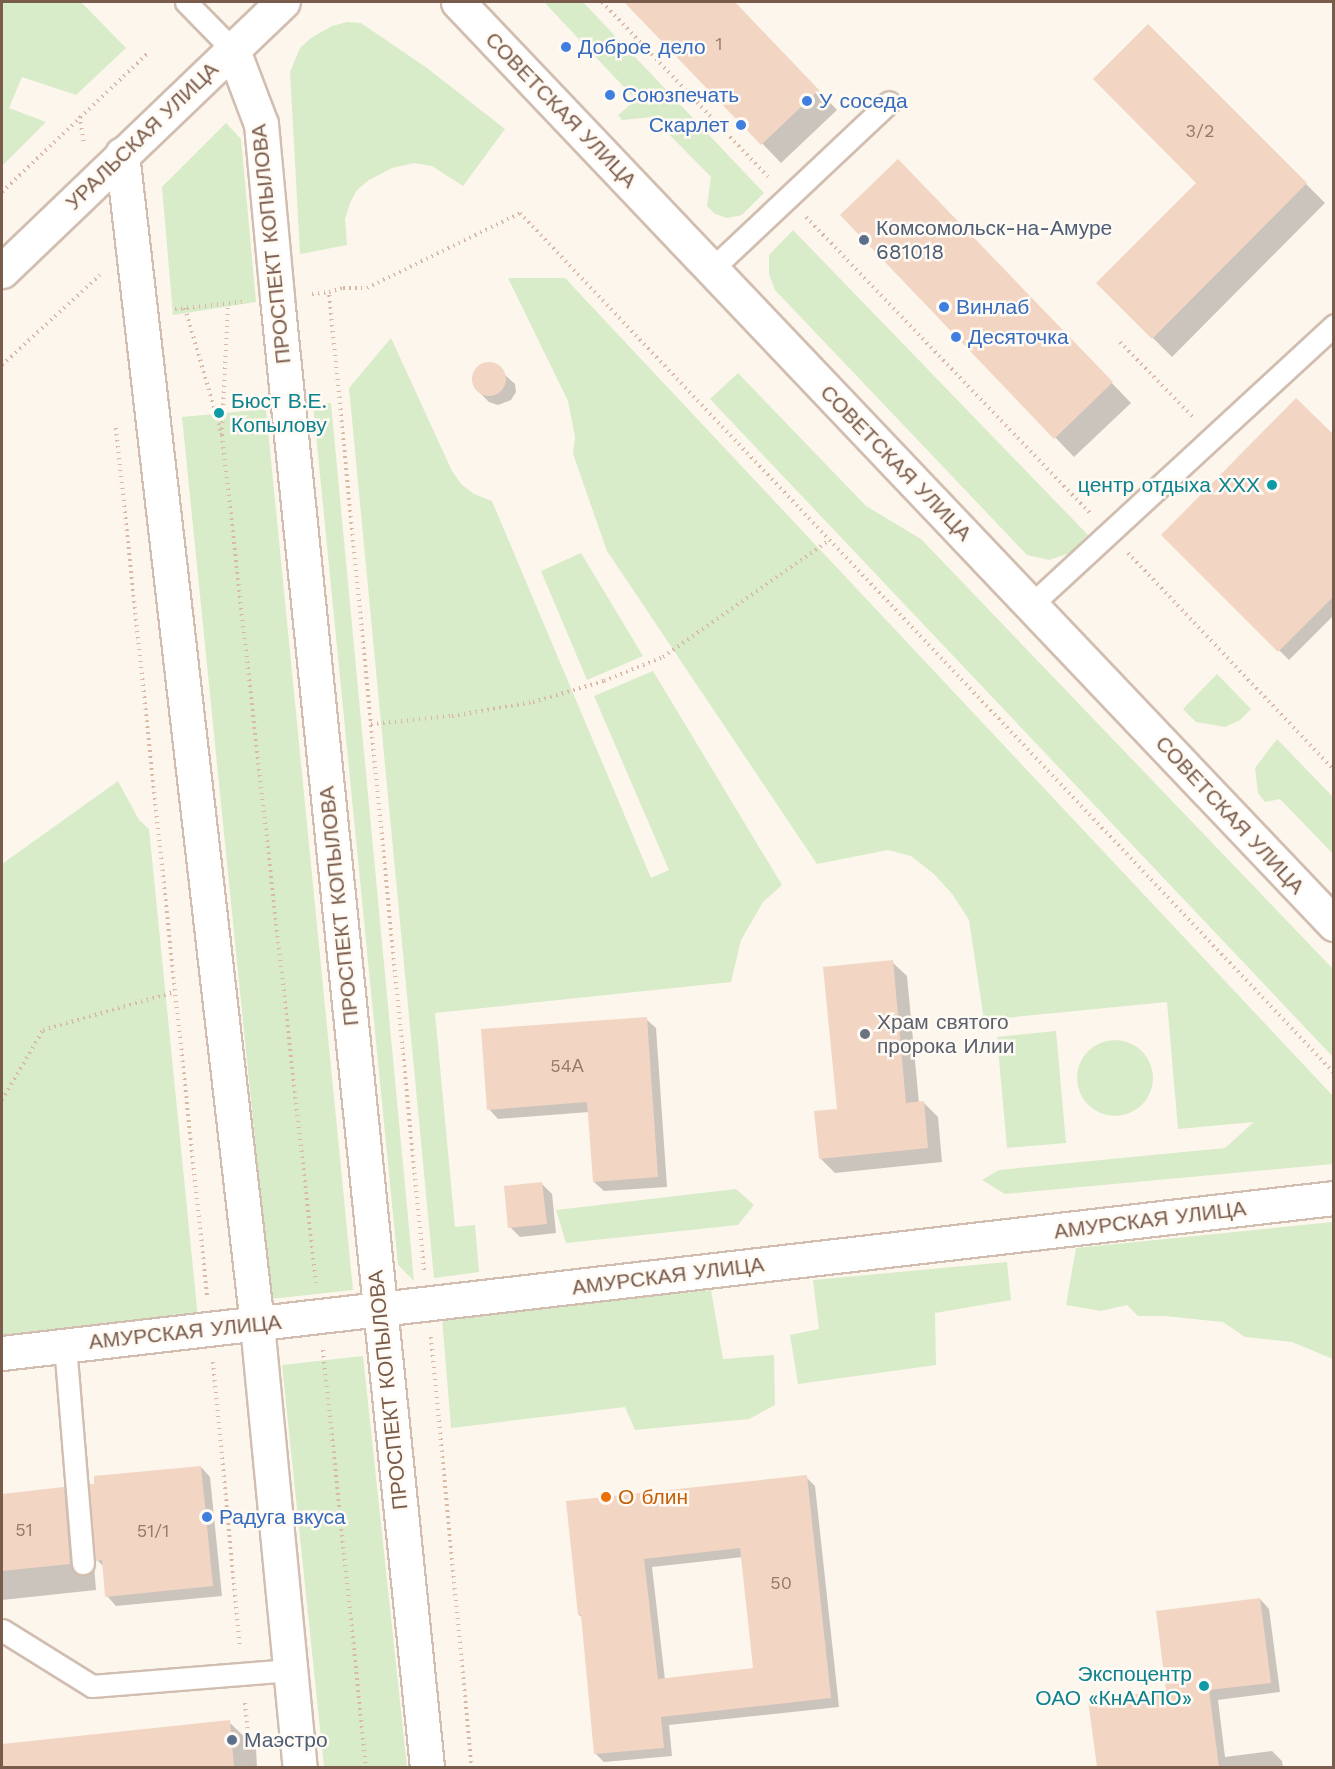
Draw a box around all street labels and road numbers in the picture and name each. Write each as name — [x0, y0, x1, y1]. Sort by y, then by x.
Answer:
street label: СОВЕТСКАЯ УЛИЦА — [480, 27, 642, 193]
street label: УРАЛЬСКАЯ УЛИЦА — [60, 57, 224, 215]
street label: ПРОСПЕКТ КОПЫЛОВА — [246, 123, 296, 365]
street label: СОВЕТСКАЯ УЛИЦА — [815, 380, 977, 546]
street label: СОВЕТСКАЯ УЛИЦА — [1150, 731, 1310, 899]
street label: ПРОСПЕКТ КОПЫЛОВА — [314, 785, 364, 1027]
street label: АМУРСКАЯ УЛИЦА — [1052, 1196, 1248, 1244]
street label: АМУРСКАЯ УЛИЦА — [570, 1252, 766, 1300]
street label: ПРОСПЕКТ КОПЫЛОВА — [363, 1269, 413, 1511]
street label: АМУРСКАЯ УЛИЦА — [88, 1309, 282, 1355]

